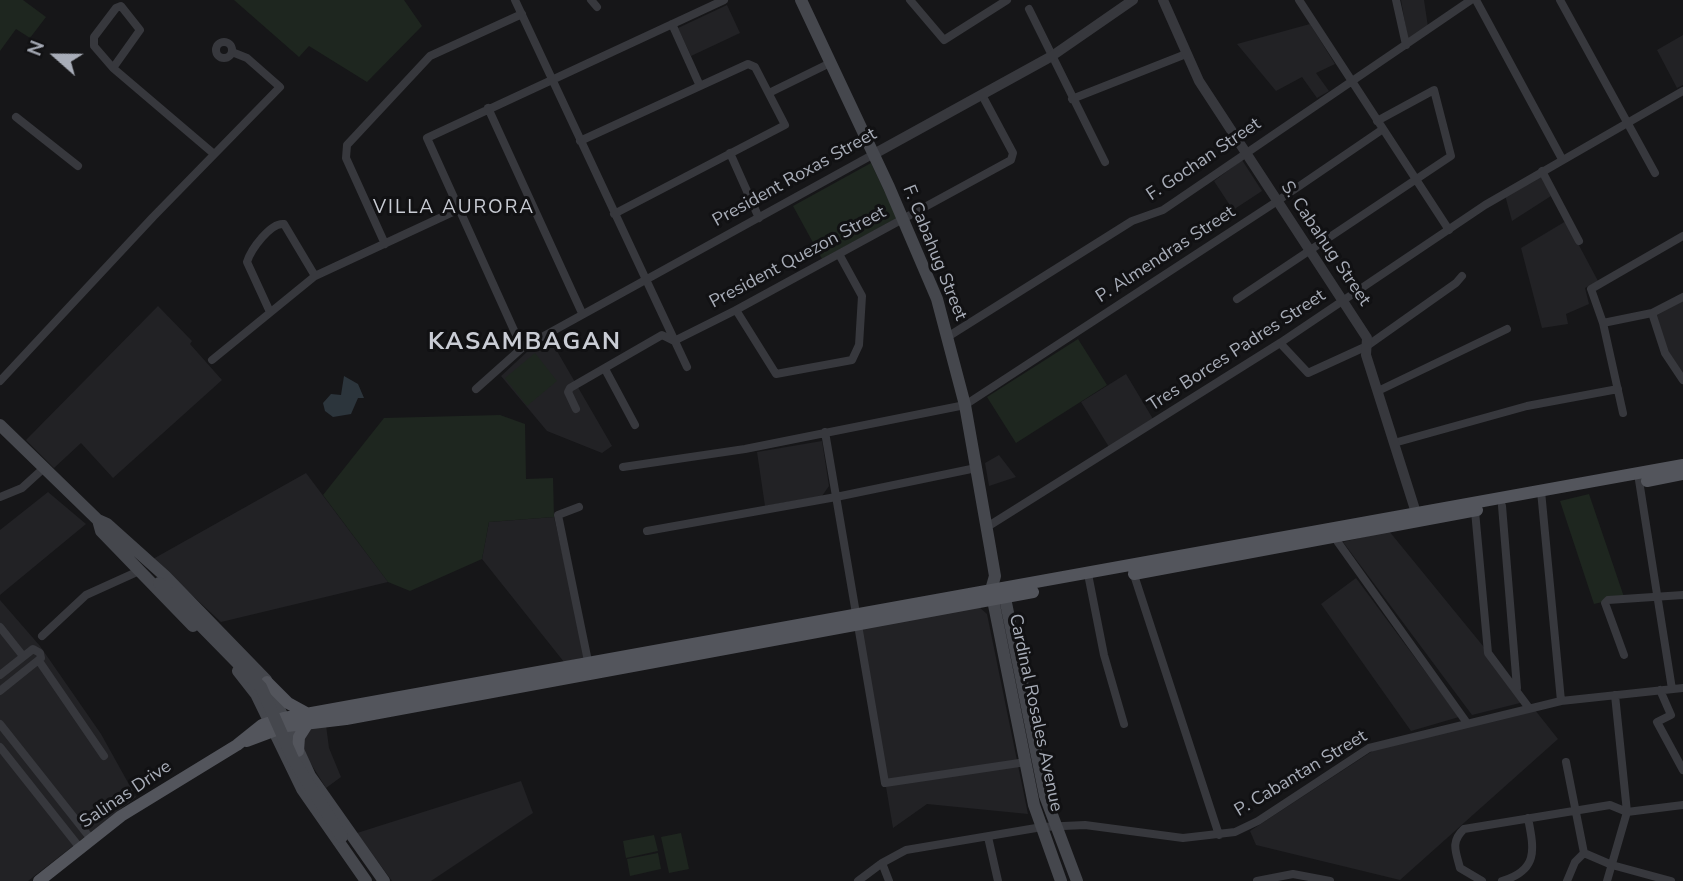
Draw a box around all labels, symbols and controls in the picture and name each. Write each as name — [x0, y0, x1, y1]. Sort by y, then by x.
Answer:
north arrow — [21, 21, 91, 91]
text: N — [22, 37, 51, 60]
street label: F. Gochan Street — [1143, 114, 1265, 206]
street label: President Roxas Street — [709, 124, 881, 232]
street label: S. Cabahug Street — [1275, 178, 1375, 310]
street label: F. Cabahug Street — [897, 182, 971, 324]
district label: VILLA AURORA — [374, 197, 534, 219]
street label: President Quezon Street — [706, 202, 890, 314]
street label: P. Almendras Street — [1092, 202, 1240, 308]
street label: Tres Borces Padres Street — [1144, 285, 1330, 417]
district label: KASAMBAGAN — [429, 329, 621, 357]
street label: Cardinal Rosales Avenue — [1003, 612, 1067, 814]
street label: P. Cabantan Street — [1231, 726, 1371, 822]
street label: Salinas Drive — [76, 756, 176, 834]

